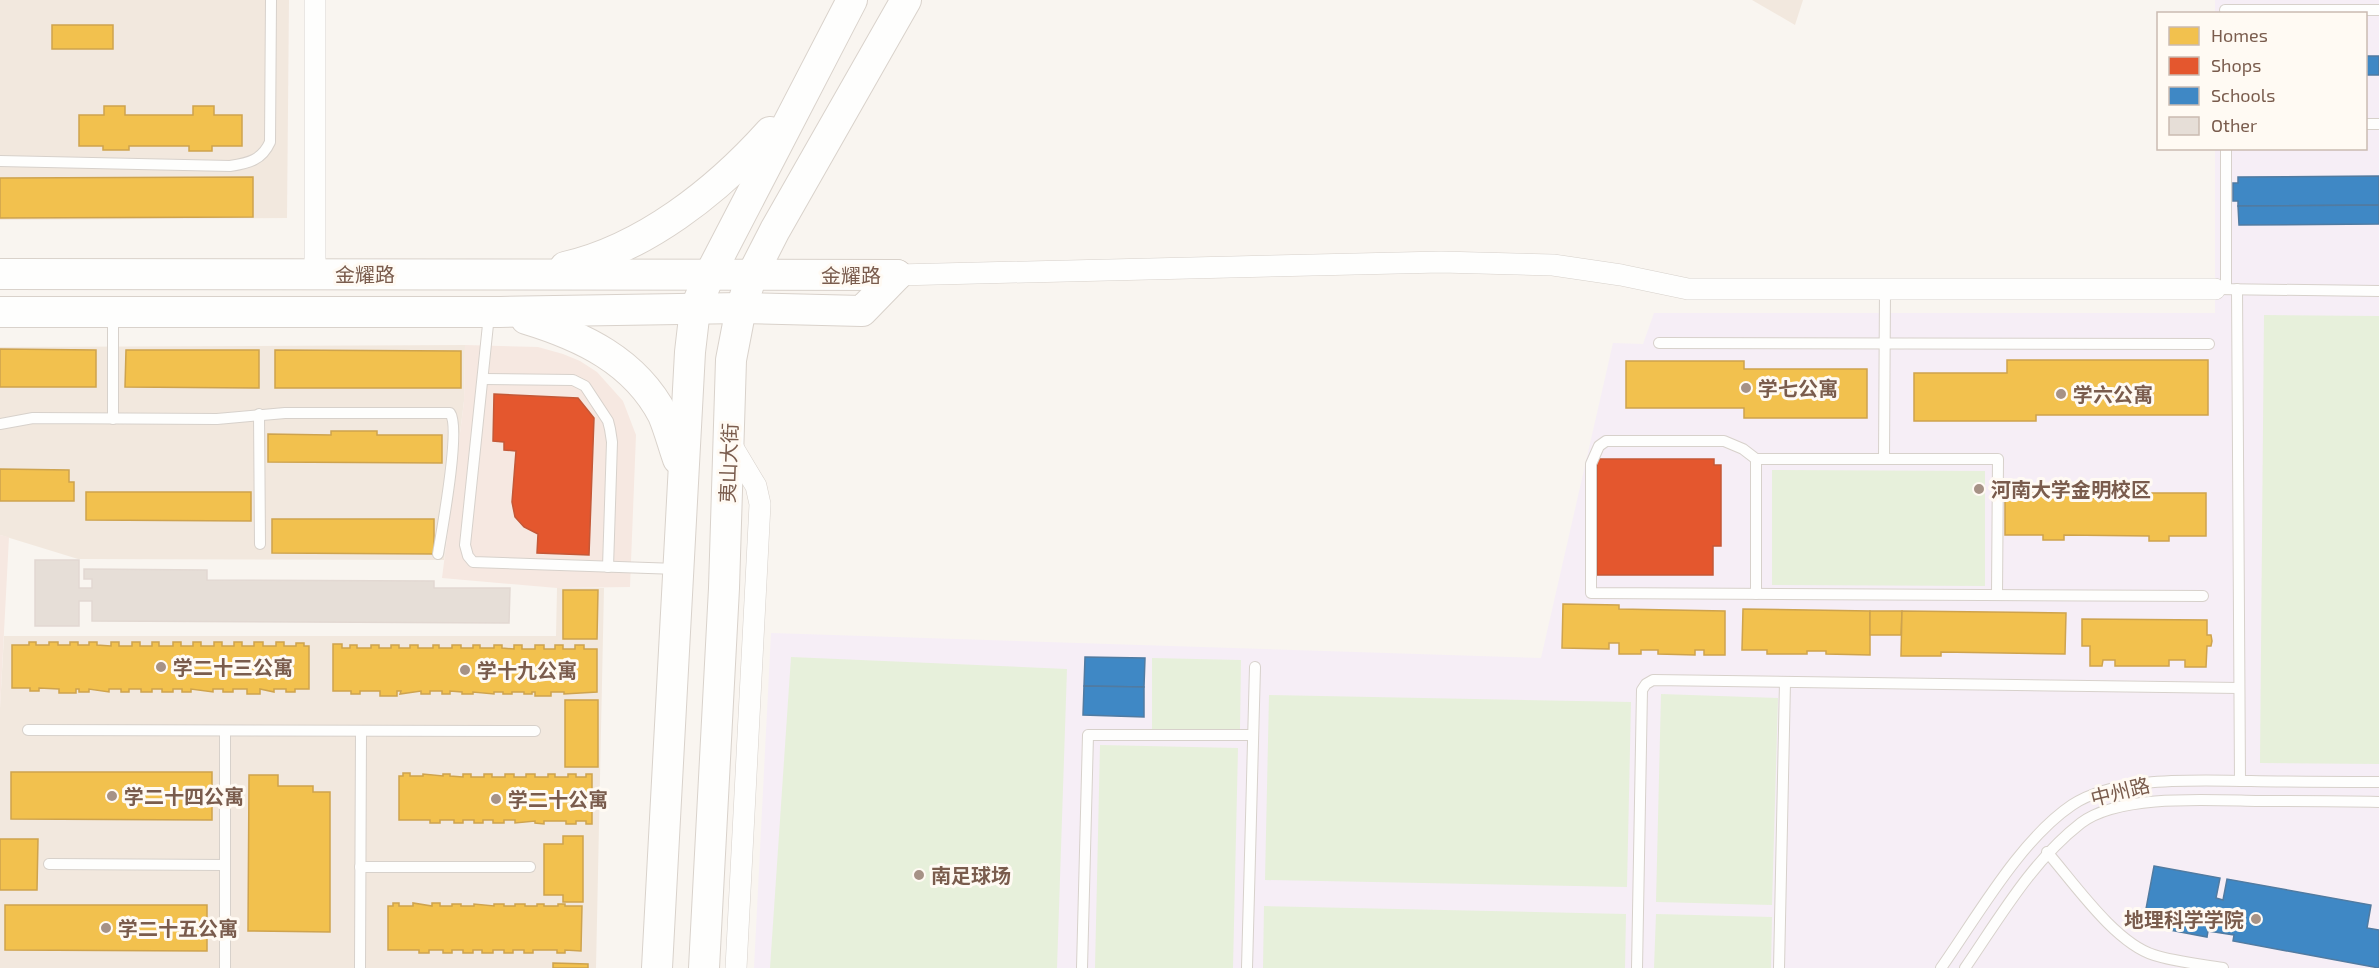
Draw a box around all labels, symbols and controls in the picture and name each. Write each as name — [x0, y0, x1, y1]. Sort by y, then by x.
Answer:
legend — [2157, 12, 2367, 150]
text: Homes — [2211, 24, 2268, 46]
text: Shops — [2211, 54, 2261, 76]
text: Schools — [2211, 84, 2275, 106]
text: Other — [2211, 114, 2257, 136]
street label: 金耀路 — [335, 262, 395, 286]
street label: 金耀路 — [821, 263, 881, 287]
place label: 学七公寓 — [1758, 376, 1838, 400]
marker: 学七公寓 — [1739, 381, 1753, 395]
place label: 学六公寓 — [2073, 382, 2153, 406]
marker: 学六公寓 — [2054, 387, 2068, 401]
street label: 夷山大街 — [715, 423, 741, 503]
place label: 河南大学金明校区 — [1991, 477, 2151, 501]
marker: 河南大学金明校区 — [1972, 482, 1986, 496]
place label: 学二十三公寓 — [173, 655, 293, 679]
place label: 学十九公寓 — [477, 658, 577, 682]
marker: 学二十三公寓 — [154, 660, 168, 674]
marker: 学十九公寓 — [458, 663, 472, 677]
street label: 中州路 — [2088, 772, 2152, 810]
place label: 学二十四公寓 — [124, 784, 244, 808]
place label: 学二十公寓 — [508, 787, 608, 811]
marker: 学二十四公寓 — [105, 789, 119, 803]
marker: 学二十公寓 — [489, 792, 503, 806]
place label: 南足球场 — [931, 863, 1011, 887]
marker: 南足球场 — [912, 868, 926, 882]
place label: 地理科学学院 — [2124, 907, 2244, 931]
marker: 地理科学学院 — [2249, 912, 2263, 926]
place label: 学二十五公寓 — [118, 916, 238, 940]
marker: 学二十五公寓 — [99, 921, 113, 935]

